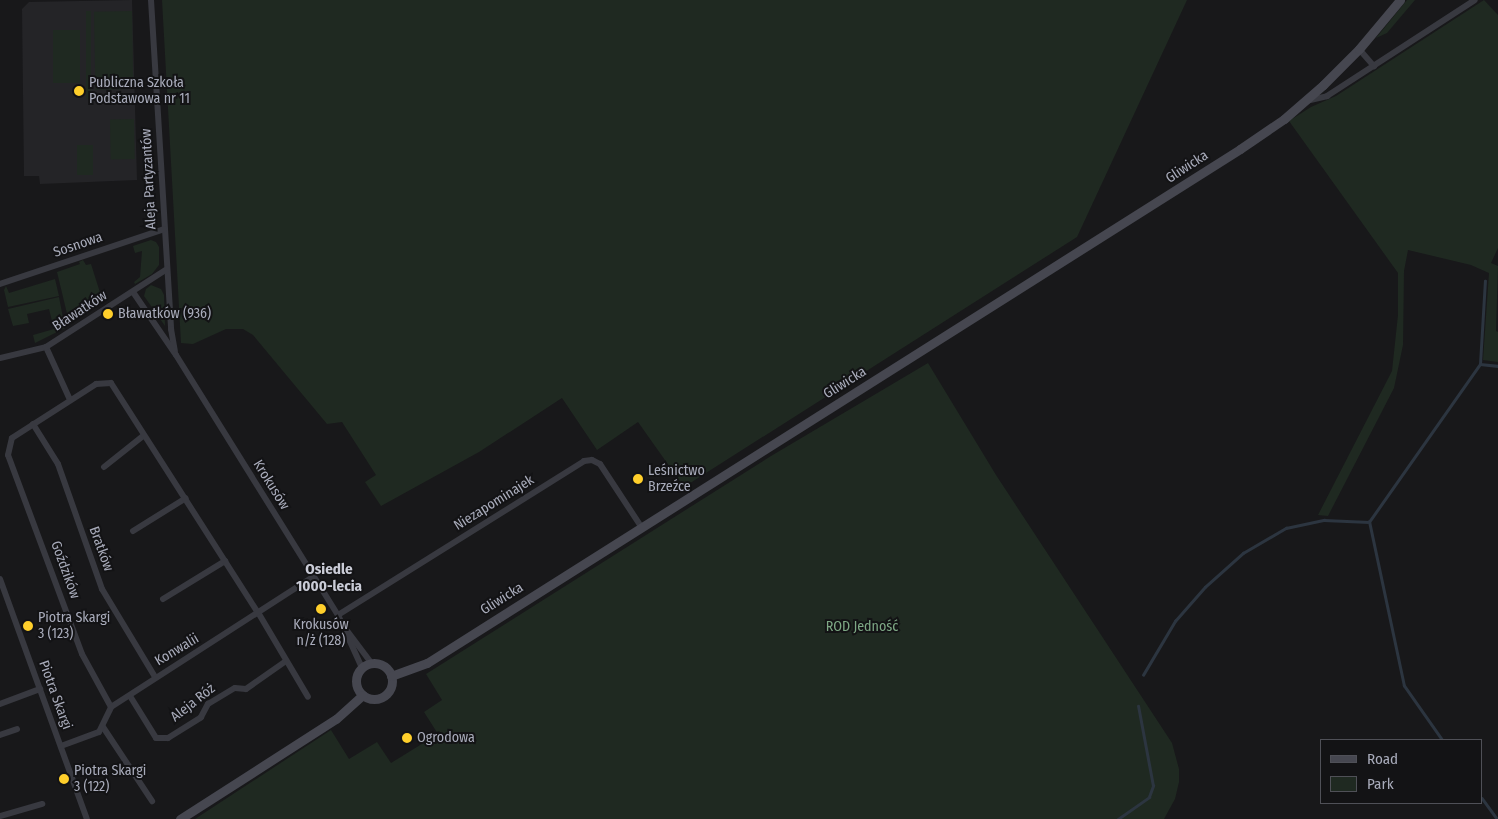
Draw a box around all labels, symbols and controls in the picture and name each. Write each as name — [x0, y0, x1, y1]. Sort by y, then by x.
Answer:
place label: Publiczna Szkoła Podstawowa nr 11 — [89, 75, 190, 108]
marker: Publiczna Szkoła Podstawowa nr 11 — [73, 85, 85, 97]
street label: Aleja Partyzantów — [138, 128, 160, 230]
street label: Gliwicka — [1163, 147, 1211, 187]
street label: Sosnowa — [51, 229, 105, 261]
street label: Bławatków — [50, 287, 110, 335]
place label: Bławatków (936) — [118, 306, 211, 322]
marker: Bławatków (936) — [102, 308, 114, 320]
street label: Gliwicka — [821, 363, 869, 403]
street label: Krokusów — [249, 457, 293, 513]
place label: Leśnictwo Brzeźce — [648, 463, 705, 496]
street label: Niezapominajek — [451, 472, 537, 534]
marker: Leśnictwo Brzeźce — [632, 473, 644, 485]
street label: Bratków — [85, 524, 117, 574]
street label: Goździków — [47, 539, 83, 601]
district label: Osiedle 1000-lecia — [296, 560, 362, 595]
street label: Gliwicka — [478, 579, 526, 619]
marker: Krokusów n/ż (128) — [315, 603, 327, 615]
place label: Piotra Skargi 3 (123) — [38, 610, 110, 642]
place label: Krokusów n/ż (128) — [293, 617, 349, 650]
park label: ROD Jedność — [826, 619, 898, 635]
marker: Piotra Skargi 3 (123) — [22, 620, 34, 632]
street label: Konwalii — [152, 630, 202, 670]
street label: Piotra Skargi — [35, 658, 75, 732]
street label: Aleja Róż — [167, 680, 219, 726]
place label: Ogrodowa — [417, 730, 475, 746]
marker: Ogrodowa — [401, 732, 413, 744]
legend — [1320, 739, 1483, 804]
text: Road — [1367, 750, 1398, 768]
place label: Piotra Skargi 3 (122) — [74, 763, 146, 796]
marker: Piotra Skargi 3 (122) — [58, 773, 70, 785]
text: Park — [1367, 775, 1394, 793]

